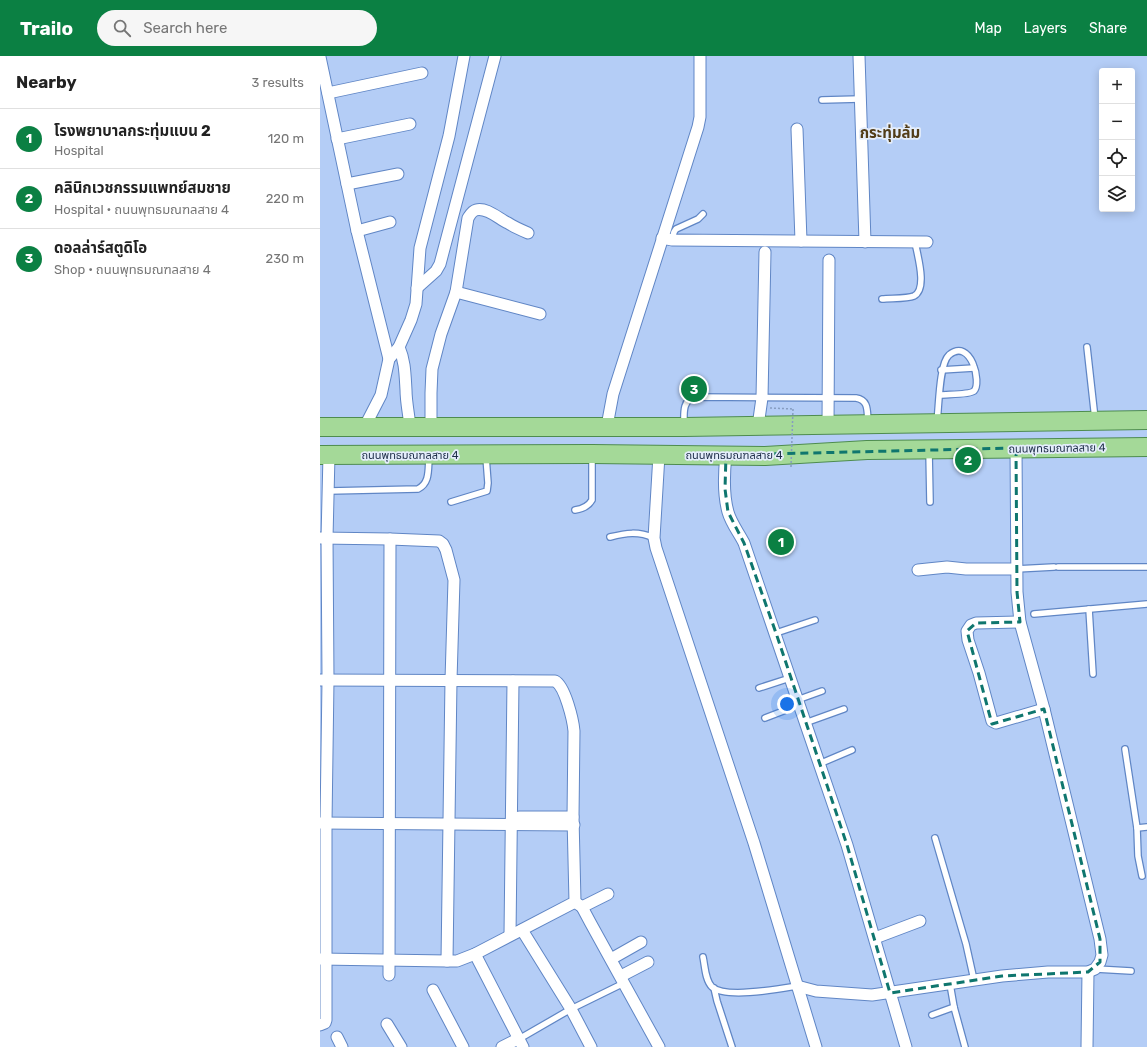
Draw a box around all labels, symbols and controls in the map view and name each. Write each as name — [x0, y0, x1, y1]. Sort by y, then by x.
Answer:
search box — [97, 10, 377, 46]
text: Trailo — [20, 17, 73, 40]
icon: search — [111, 17, 133, 39]
text: Search here — [143, 19, 227, 37]
text: Map — [975, 20, 1002, 37]
text: Layers — [1024, 20, 1067, 37]
text: Share — [1089, 20, 1127, 37]
map controls — [1099, 68, 1135, 212]
button: + — [1099, 68, 1135, 104]
text: Nearby — [16, 72, 77, 92]
text: 3 results — [252, 75, 304, 90]
button: − — [1099, 104, 1135, 140]
text: โรงพยาบาลกระทุ่มแบน 2 — [54, 122, 211, 140]
district label: กระทุ่มล้ม — [860, 124, 920, 142]
text: 1 — [26, 131, 32, 146]
text: 120 m — [268, 131, 304, 146]
button: locate — [1099, 140, 1135, 176]
text: Hospital — [54, 143, 104, 158]
button: layers — [1099, 176, 1135, 212]
text: คลินิกเวชกรรมแพทย์สมชาย — [54, 179, 231, 197]
text: 2 — [25, 191, 33, 206]
text: 220 m — [266, 191, 304, 206]
text: Hospital · ถนนพุทธมณฑลสาย 4 — [54, 202, 229, 217]
text: ดอลล่าร์สตูดิโอ — [54, 239, 147, 257]
text: 3 — [25, 251, 33, 266]
text: 230 m — [266, 251, 304, 266]
text: Shop · ถนนพุทธมณฑลสาย 4 — [54, 262, 211, 277]
pin: 3 — [681, 374, 707, 404]
street label: ถนนพุทธมณฑลสาย 4 — [1008, 441, 1106, 456]
pin: 2 — [955, 445, 981, 475]
street label: ถนนพุทธมณฑลสาย 4 — [361, 449, 459, 462]
street label: ถนนพุทธมณฑลสาย 4 — [685, 449, 783, 462]
pin: 1 — [768, 527, 794, 557]
your location — [777, 694, 797, 714]

